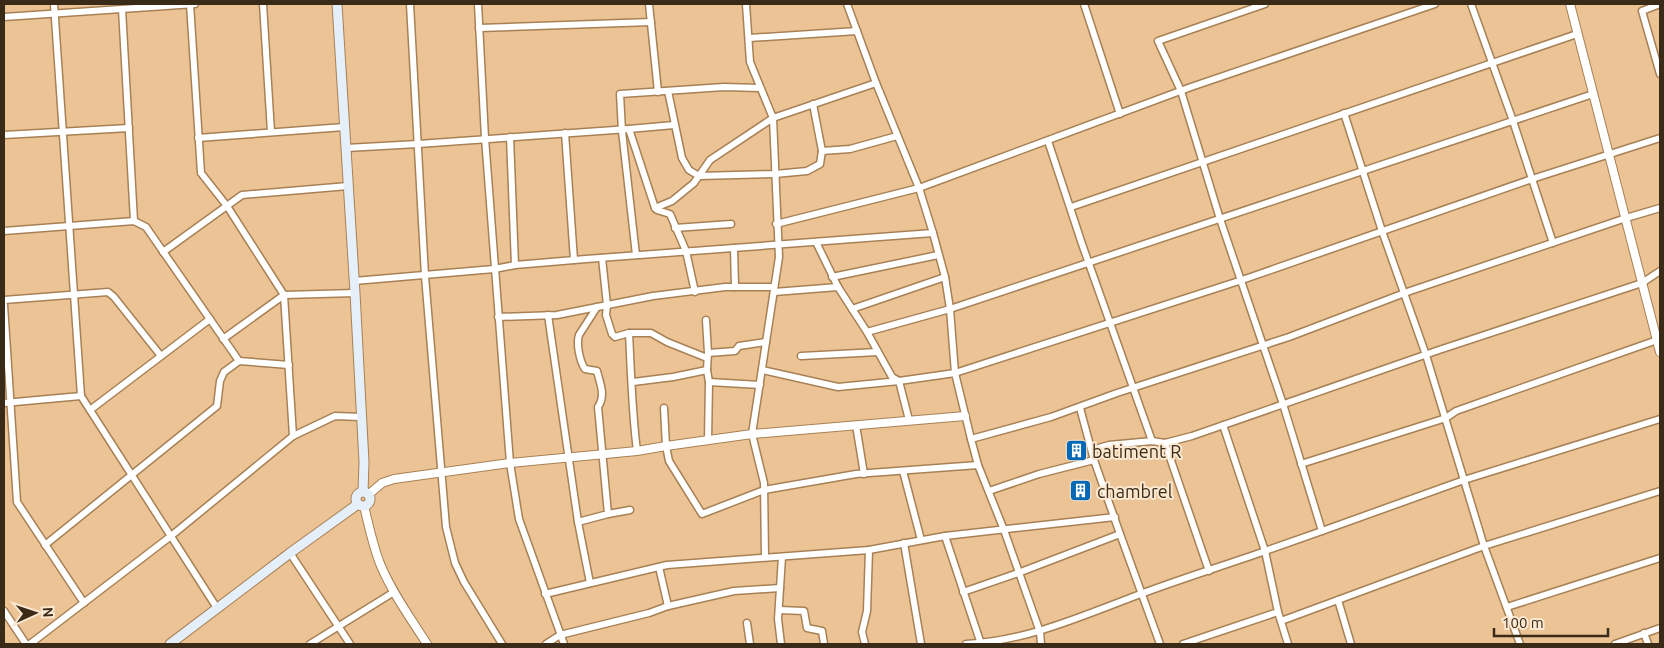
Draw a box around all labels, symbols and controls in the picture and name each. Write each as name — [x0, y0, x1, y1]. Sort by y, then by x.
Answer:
building icon: batiment R — [1064, 439, 1088, 463]
place label: batiment R — [1092, 441, 1181, 461]
building icon: chambrel — [1069, 479, 1093, 503]
place label: chambrel — [1097, 481, 1173, 501]
north arrow — [10, 588, 60, 638]
scale bar — [1494, 606, 1608, 638]
text: N — [40, 607, 56, 618]
text: 100 m — [1502, 614, 1544, 631]

